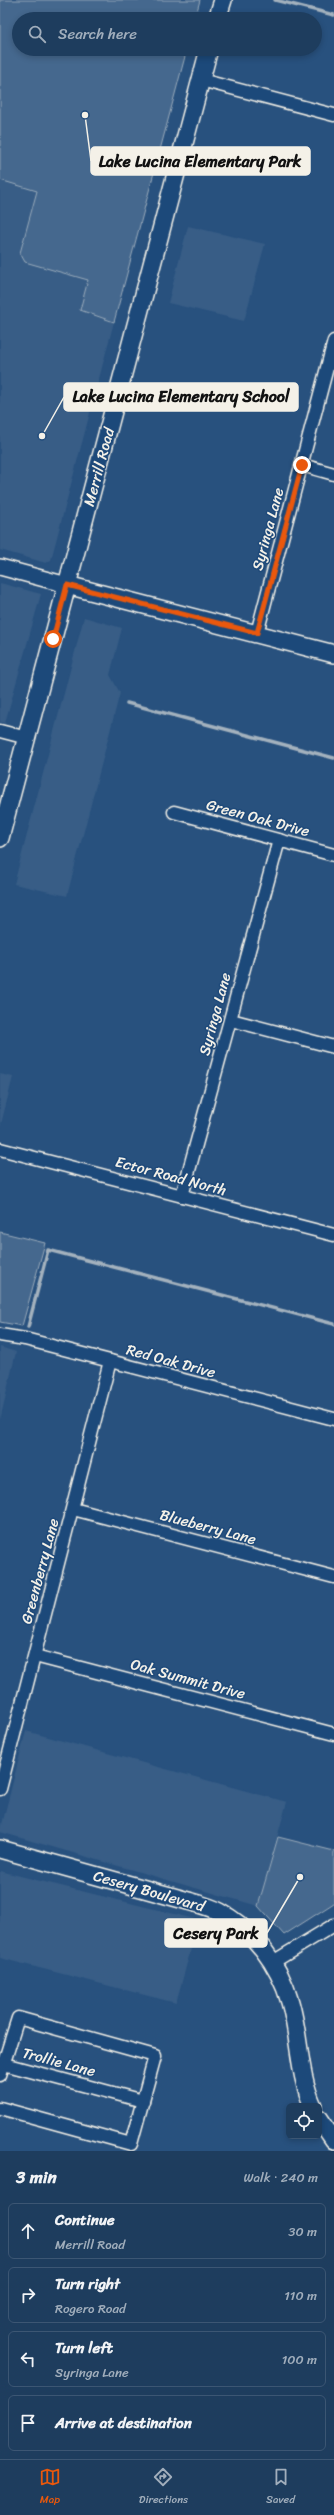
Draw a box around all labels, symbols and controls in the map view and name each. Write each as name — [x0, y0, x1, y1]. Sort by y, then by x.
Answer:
search box — [12, 12, 322, 56]
text: Search here — [58, 21, 137, 47]
icon: search — [26, 23, 48, 45]
callout: Lake Lucina Elementary Park — [91, 147, 310, 175]
text: Lake Lucina Elementary Park — [99, 147, 302, 176]
text: Lake Lucina Elementary School — [72, 382, 291, 411]
callout: Lake Lucina Elementary School — [64, 383, 298, 411]
street label: Merrill Road — [76, 424, 122, 509]
route end — [293, 456, 311, 474]
street label: Syringa Lane — [244, 484, 292, 573]
route start — [44, 630, 62, 648]
street label: Green Oak Drive — [203, 792, 313, 844]
street label: Syringa Lane — [191, 969, 239, 1058]
street label: Ector Road North — [112, 1149, 230, 1203]
street label: Red Oak Drive — [123, 1337, 219, 1385]
street label: Blueberry Lane — [157, 1502, 259, 1552]
street label: Greenberry Lane — [13, 1515, 67, 1627]
street label: Oak Summit Drive — [128, 1651, 249, 1707]
street label: Cesery Boulevard — [90, 1863, 209, 1920]
callout: Cesery Park — [165, 1919, 267, 1947]
text: Cesery Park — [172, 1919, 259, 1948]
street label: Trollie Lane — [19, 2040, 99, 2084]
map controls — [286, 2103, 322, 2139]
button: locate — [286, 2103, 322, 2139]
text: 3 min — [16, 2162, 57, 2192]
text: Walk · 240 m — [243, 2166, 318, 2189]
text: Continue — [55, 2207, 115, 2233]
icon: ahead — [17, 2220, 39, 2242]
text: 30 m — [288, 2220, 317, 2243]
text: Merrill Road — [55, 2233, 125, 2256]
text: Turn right — [55, 2271, 120, 2297]
icon: right — [17, 2284, 39, 2306]
text: 110 m — [284, 2284, 317, 2307]
text: Rogero Road — [55, 2297, 126, 2320]
text: Turn left — [55, 2335, 113, 2361]
icon: left — [17, 2348, 39, 2370]
text: 100 m — [282, 2348, 317, 2371]
text: Syringa Lane — [55, 2361, 129, 2384]
text: Arrive at destination — [55, 2410, 192, 2436]
icon: arrive — [17, 2412, 39, 2434]
tab: Map — [39, 2466, 61, 2509]
tab: Directions — [139, 2466, 188, 2509]
tab: Saved — [266, 2466, 295, 2509]

